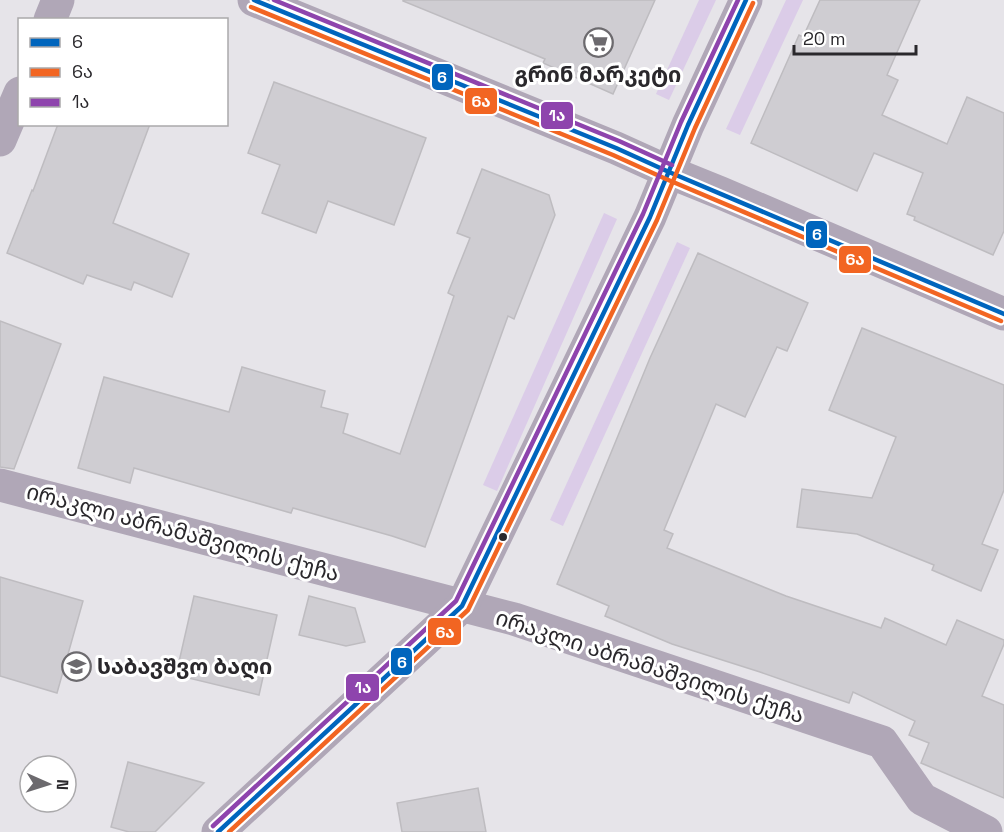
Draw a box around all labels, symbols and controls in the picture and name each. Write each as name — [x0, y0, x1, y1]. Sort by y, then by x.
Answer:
legend — [18, 18, 228, 126]
scale bar — [794, 18, 916, 56]
supermarket icon: გრინ მარკეტი — [582, 26, 614, 58]
text: 20 m — [803, 27, 846, 50]
text: 6 — [72, 30, 83, 53]
text: 6ა — [72, 60, 93, 83]
place label: გრინ მარკეტი — [515, 60, 681, 88]
line badge: 6 — [431, 63, 454, 91]
text: 6 — [437, 67, 447, 88]
line badge: 6ა — [464, 87, 498, 115]
text: 1ა — [72, 90, 89, 113]
text: 6ა — [471, 91, 491, 112]
line badge: 1ა — [540, 101, 574, 130]
text: 1ა — [549, 105, 565, 126]
line badge: 6 — [805, 220, 828, 249]
text: 6 — [812, 224, 822, 245]
line badge: 6ა — [838, 245, 872, 274]
text: 6ა — [845, 249, 865, 270]
street label: ირაკლი აბრამაშვილის ქუჩა — [24, 477, 342, 587]
unlabelled marker — [497, 531, 509, 543]
street label: ირაკლი აბრამაშვილის ქუჩა — [492, 603, 808, 729]
line badge: 6ა — [427, 617, 462, 646]
text: 6ა — [435, 622, 455, 643]
line badge: 6 — [390, 647, 413, 676]
school or university icon: საბავშვო ბაღი — [60, 650, 92, 682]
place label: საბავშვო ბაღი — [97, 652, 272, 680]
text: 6 — [397, 652, 407, 673]
line badge: 1ა — [345, 673, 380, 702]
text: 1ა — [355, 677, 371, 698]
north arrow — [18, 754, 78, 814]
text: N — [52, 779, 73, 791]

